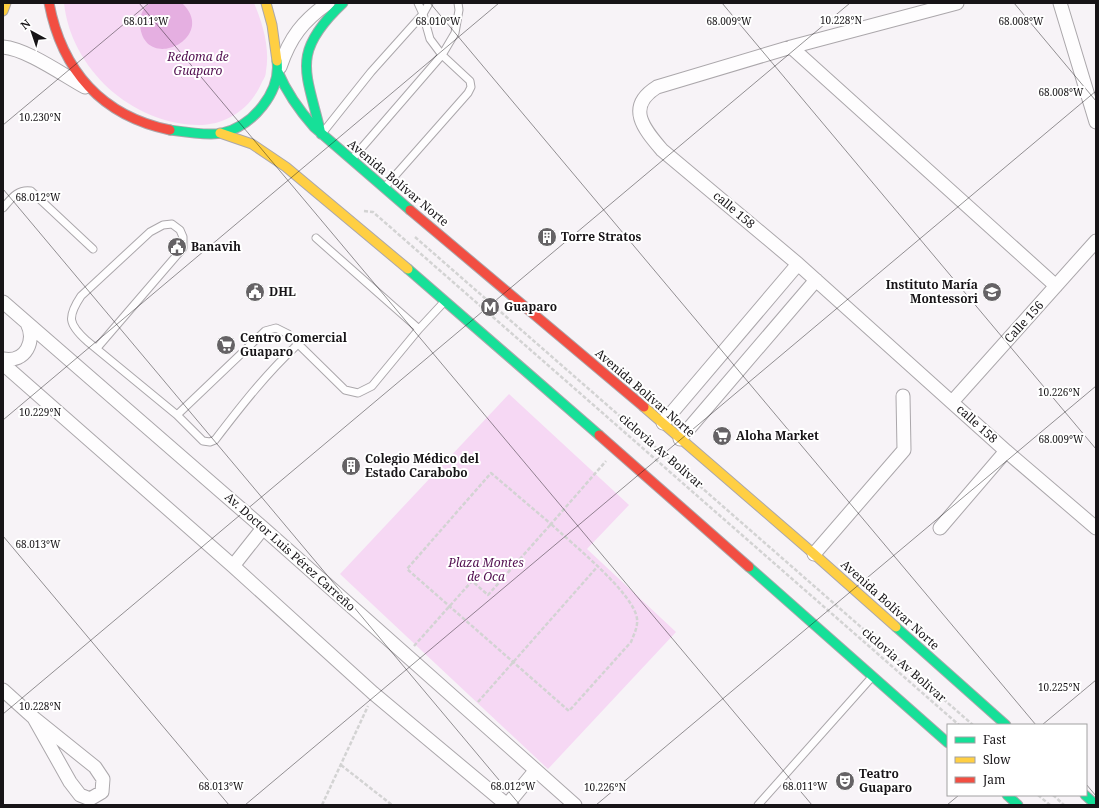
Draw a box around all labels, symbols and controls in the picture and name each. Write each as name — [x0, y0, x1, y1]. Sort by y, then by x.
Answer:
north arrow — [12, 12, 52, 52]
text: 10.228°N — [820, 13, 862, 27]
text: 68.011°W — [124, 14, 169, 28]
text: 68.010°W — [416, 14, 461, 28]
text: 68.009°W — [707, 14, 752, 28]
text: 68.008°W — [999, 14, 1044, 28]
text: N — [17, 15, 34, 32]
park label: Redoma de Guaparo — [166, 48, 229, 79]
text: 68.008°W — [1039, 85, 1084, 99]
text: 10.230°N — [19, 110, 61, 124]
street label: Avenida Bolívar Norte — [344, 135, 452, 230]
street label: calle 158 — [710, 187, 759, 232]
text: 68.012°W — [16, 190, 61, 204]
building icon: Torre Stratos — [536, 226, 558, 248]
place label: Torre Stratos — [561, 228, 642, 245]
public building icon: Banavih — [166, 236, 188, 258]
place label: Banavih — [191, 238, 241, 255]
place label: Instituto María Montessori — [886, 276, 979, 307]
public building icon: DHL — [244, 281, 266, 303]
school or university icon: Instituto María Montessori — [981, 281, 1003, 303]
place label: DHL — [269, 283, 296, 300]
metro station icon: Guaparo — [479, 296, 501, 318]
street label: Calle 156 — [1000, 297, 1047, 346]
place label: Guaparo — [504, 298, 557, 315]
place label: Centro Comercial Guaparo — [240, 329, 348, 360]
supermarket icon: Centro Comercial Guaparo — [215, 334, 237, 356]
street label: Avenida Bolívar Norte — [592, 345, 699, 441]
text: 10.226°N — [1038, 385, 1080, 399]
street label: calle 158 — [953, 401, 1002, 447]
text: 10.229°N — [19, 405, 61, 419]
street label: ciclovia Av Bolivar — [616, 409, 707, 492]
supermarket icon: Aloha Market — [711, 425, 733, 447]
place label: Aloha Market — [736, 427, 819, 444]
text: 68.009°W — [1039, 432, 1084, 446]
place label: Colegio Médico del Estado Carabobo — [365, 450, 480, 481]
building icon: Colegio Médico del Estado Carabobo — [340, 455, 362, 477]
street label: Av. Doctor Luis Pérez Carreño — [221, 488, 359, 615]
text: 68.013°W — [16, 537, 61, 551]
park label: Plaza Montes de Oca — [447, 554, 524, 585]
street label: Avenida Bolívar Norte — [837, 556, 943, 653]
street label: ciclovia Av Bolivar — [859, 623, 950, 706]
text: 10.225°N — [1038, 680, 1080, 694]
text: 10.228°N — [19, 699, 61, 713]
legend — [947, 724, 1087, 796]
text: Fast — [983, 731, 1006, 748]
text: Slow — [983, 751, 1011, 768]
place label: Teatro Guaparo — [859, 765, 912, 796]
theatre icon: Teatro Guaparo — [834, 770, 856, 792]
text: Jam — [982, 771, 1005, 788]
text: 68.013°W — [199, 779, 244, 793]
text: 68.012°W — [491, 779, 536, 793]
text: 68.011°W — [783, 779, 828, 793]
text: 10.226°N — [584, 780, 626, 794]

